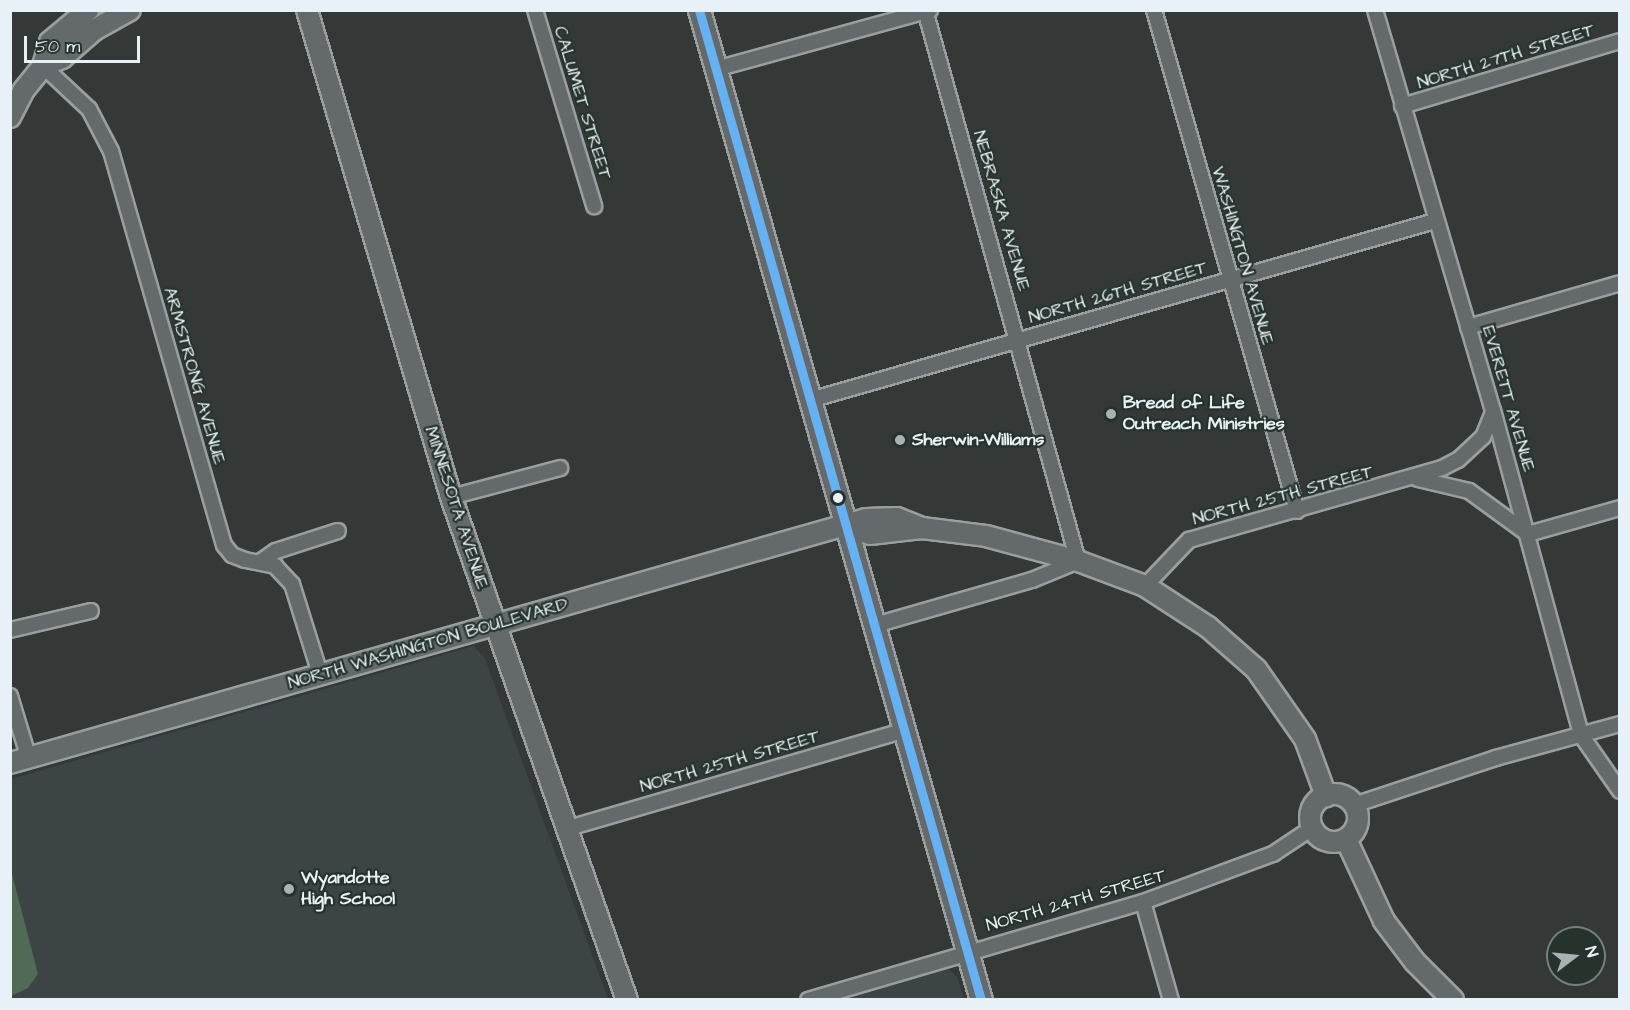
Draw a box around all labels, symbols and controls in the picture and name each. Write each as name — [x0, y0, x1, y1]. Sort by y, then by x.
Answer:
street label: NORTH 27TH STREET — [1415, 20, 1597, 94]
scale bar — [27, 24, 142, 62]
street label: CALUMET STREET — [548, 24, 616, 182]
text: 50 m — [35, 34, 80, 59]
street label: NEBRASKA AVENUE — [968, 128, 1034, 294]
street label: WASHINGTON AVENUE — [1206, 164, 1278, 348]
street label: NORTH 26TH STREET — [1026, 257, 1210, 329]
street label: ARMSTRONG AVENUE — [158, 285, 230, 467]
street label: EVERETT AVENUE — [1477, 323, 1539, 475]
place label: Bread of Life Outreach Ministries — [1123, 393, 1285, 436]
marker: Bread of Life Outreach Ministries — [1104, 407, 1118, 421]
street label: MINNESOTA AVENUE — [419, 424, 493, 592]
place label: Sherwin-Williams — [912, 429, 1044, 451]
marker: Sherwin-Williams — [893, 433, 907, 447]
street label: NORTH 25TH STREET — [1190, 461, 1376, 531]
unlabelled marker — [832, 492, 844, 504]
street label: NORTH WASHINGTON BOULEVARD — [286, 594, 570, 694]
street label: NORTH 25TH STREET — [638, 726, 822, 798]
street label: NORTH 24TH STREET — [984, 865, 1168, 937]
place label: Wyandotte High School — [301, 868, 395, 910]
marker: Wyandotte High School — [282, 882, 296, 896]
north arrow — [1546, 926, 1606, 986]
text: N — [1579, 944, 1603, 959]

